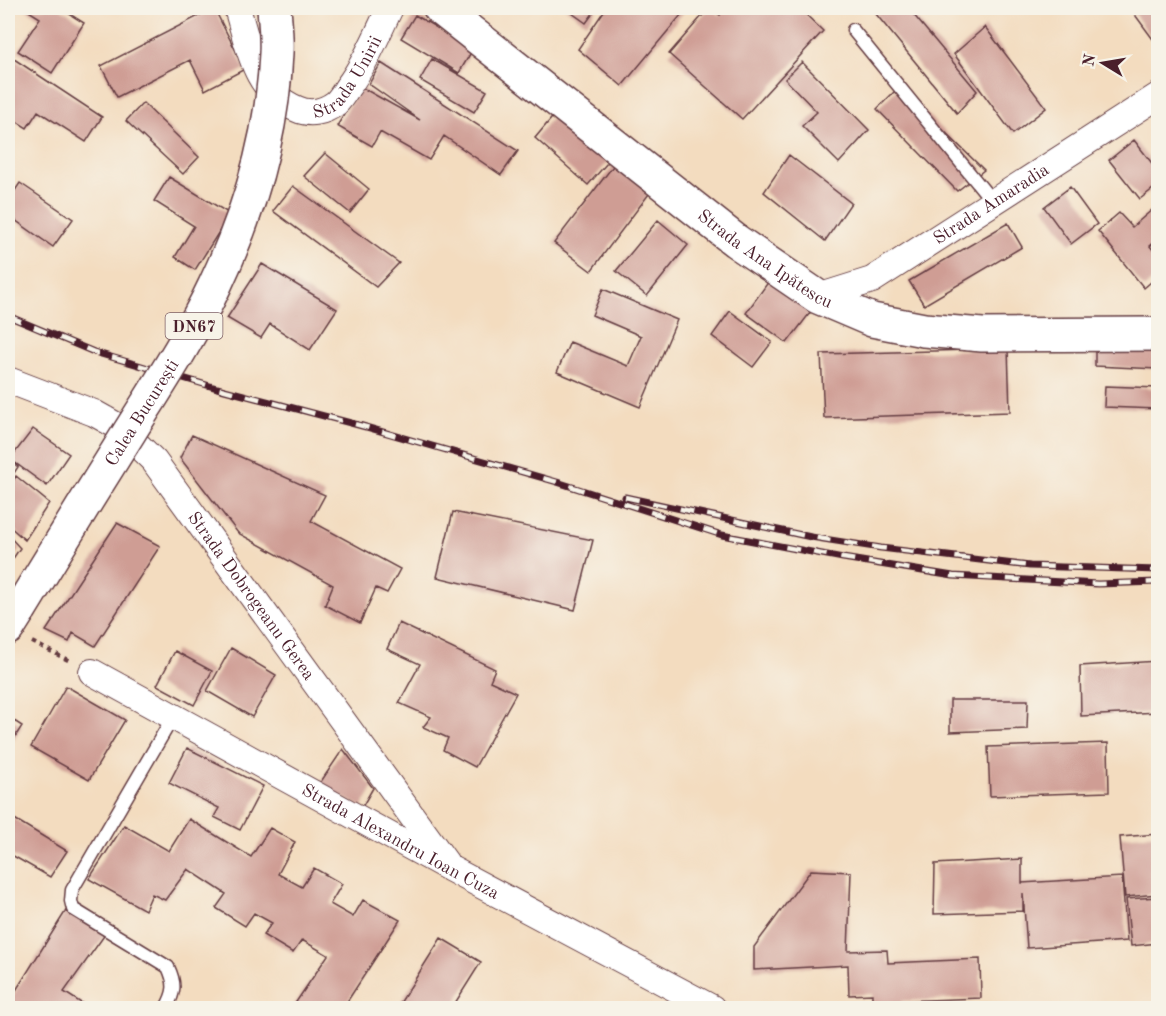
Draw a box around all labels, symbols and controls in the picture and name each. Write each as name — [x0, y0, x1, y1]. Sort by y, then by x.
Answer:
street label: Strada Unirii — [311, 33, 385, 122]
north arrow — [1073, 33, 1133, 93]
text: N — [1081, 52, 1099, 68]
street label: Strada Amaradia — [930, 161, 1053, 248]
street label: Strada Ana Ipătescu — [694, 207, 835, 312]
road number: DN67 — [166, 313, 222, 339]
street label: Calea București — [102, 356, 182, 470]
street label: Strada Dobrogeanu Gerea — [184, 509, 318, 684]
street label: Strada Alexandru Ioan Cuza — [299, 781, 502, 903]

